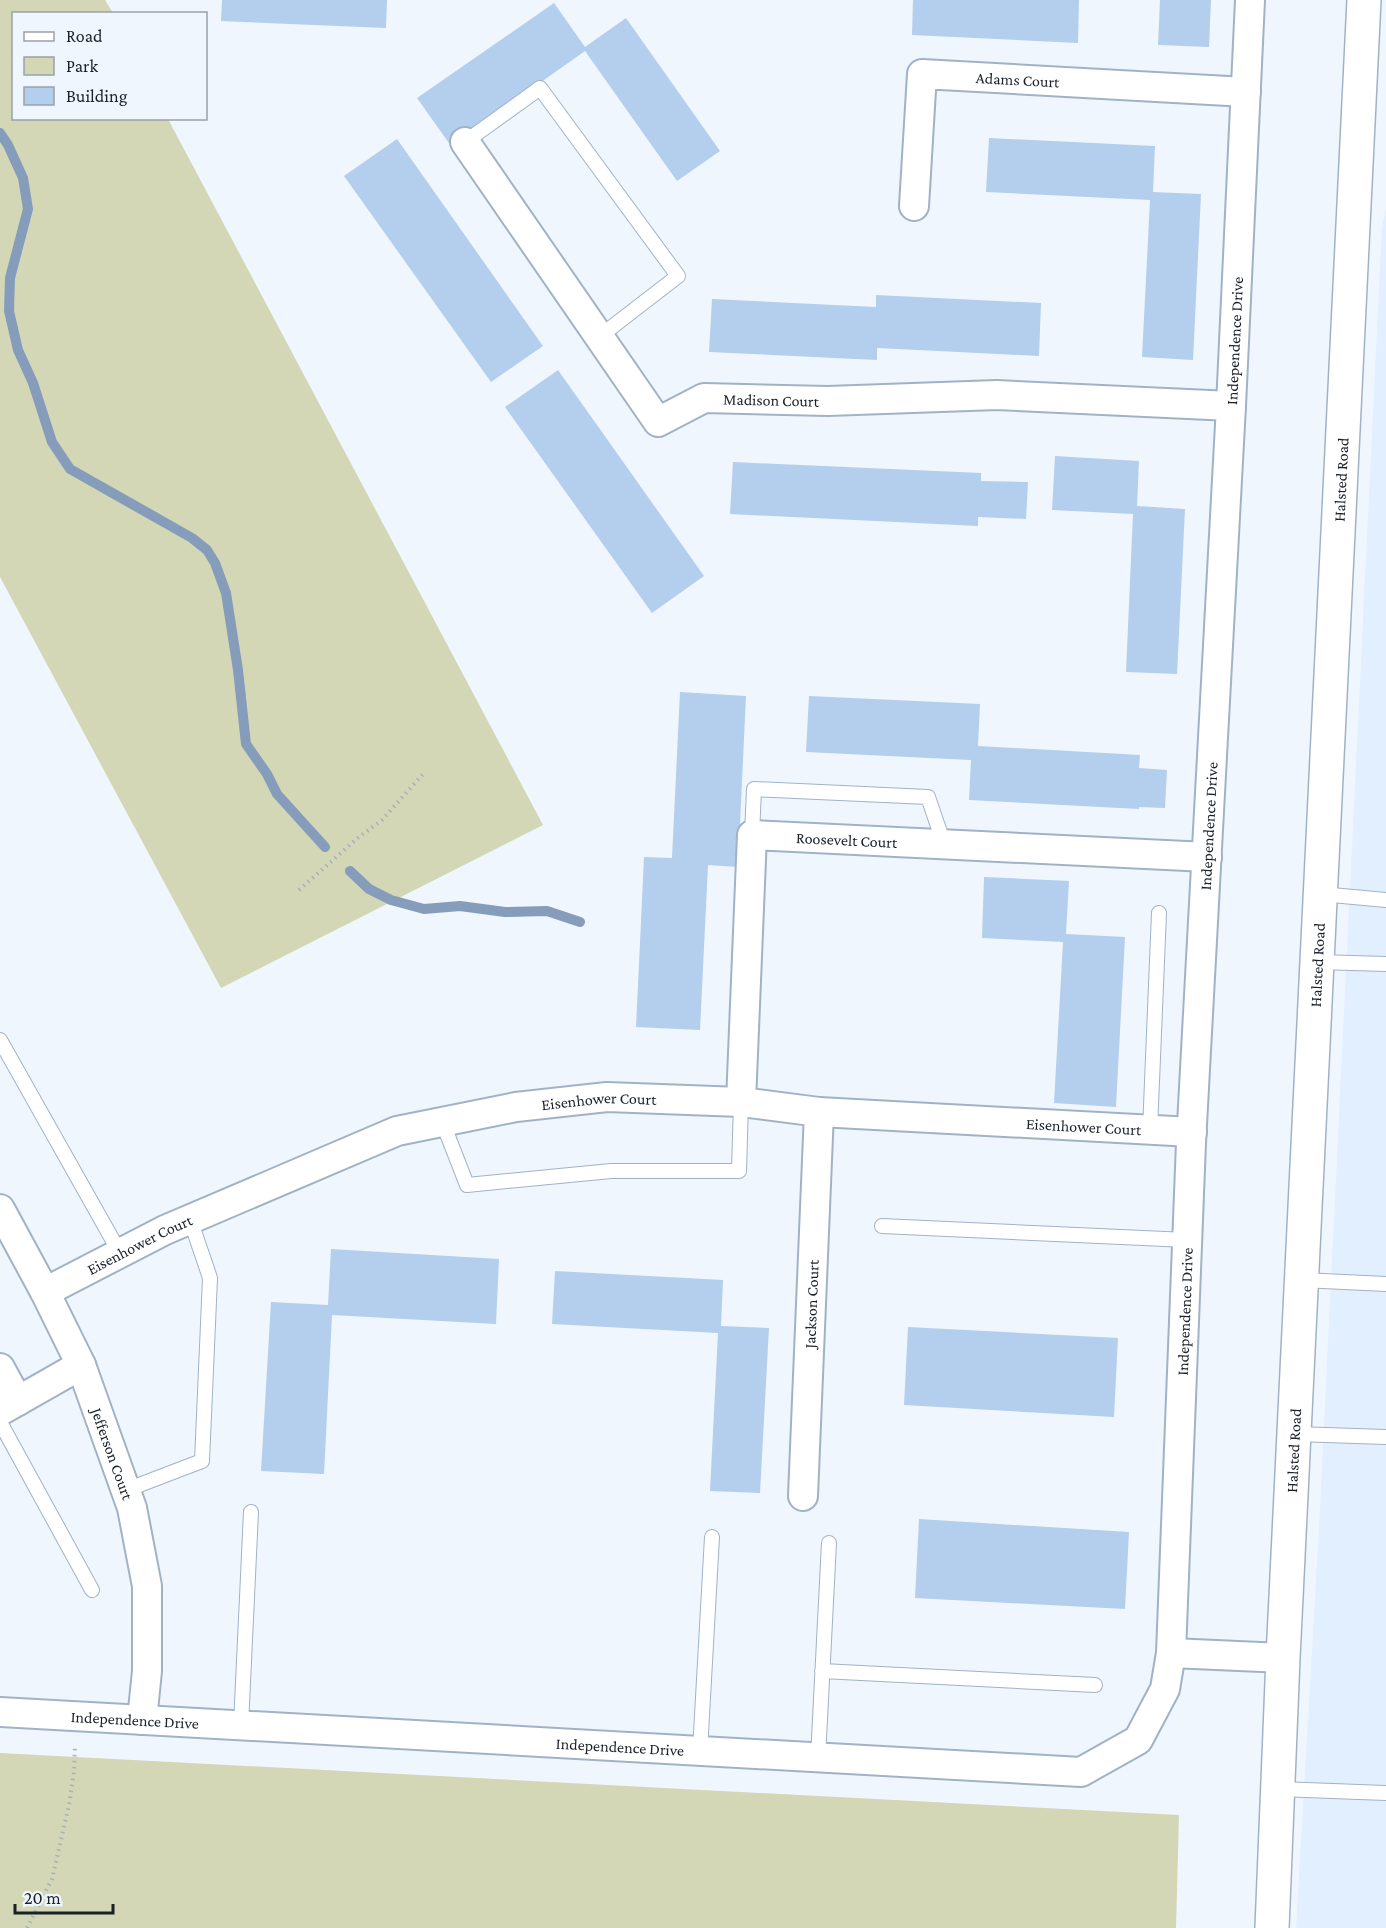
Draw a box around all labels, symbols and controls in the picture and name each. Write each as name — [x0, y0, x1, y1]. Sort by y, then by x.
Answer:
legend — [12, 12, 207, 120]
text: Road — [66, 26, 103, 46]
text: Park — [66, 56, 98, 76]
street label: Adams Court — [975, 69, 1061, 91]
text: Building — [66, 86, 128, 106]
street label: Independence Drive — [1223, 276, 1246, 405]
street label: Madison Court — [723, 390, 820, 410]
street label: Halsted Road — [1331, 436, 1352, 522]
street label: Independence Drive — [1197, 762, 1221, 891]
street label: Roosevelt Court — [796, 829, 898, 851]
street label: Halsted Road — [1307, 922, 1328, 1008]
street label: Eisenhower Court — [541, 1089, 657, 1113]
street label: Eisenhower Court — [1026, 1115, 1142, 1138]
street label: Eisenhower Court — [84, 1211, 196, 1278]
street label: Independence Drive — [1174, 1247, 1196, 1376]
street label: Jackson Court — [801, 1259, 822, 1351]
street label: Jefferson Court — [86, 1404, 137, 1503]
street label: Halsted Road — [1283, 1407, 1304, 1493]
street label: Independence Drive — [70, 1708, 199, 1732]
street label: Independence Drive — [555, 1735, 685, 1759]
scale bar — [15, 1877, 112, 1915]
text: 20 m — [24, 1888, 61, 1908]

